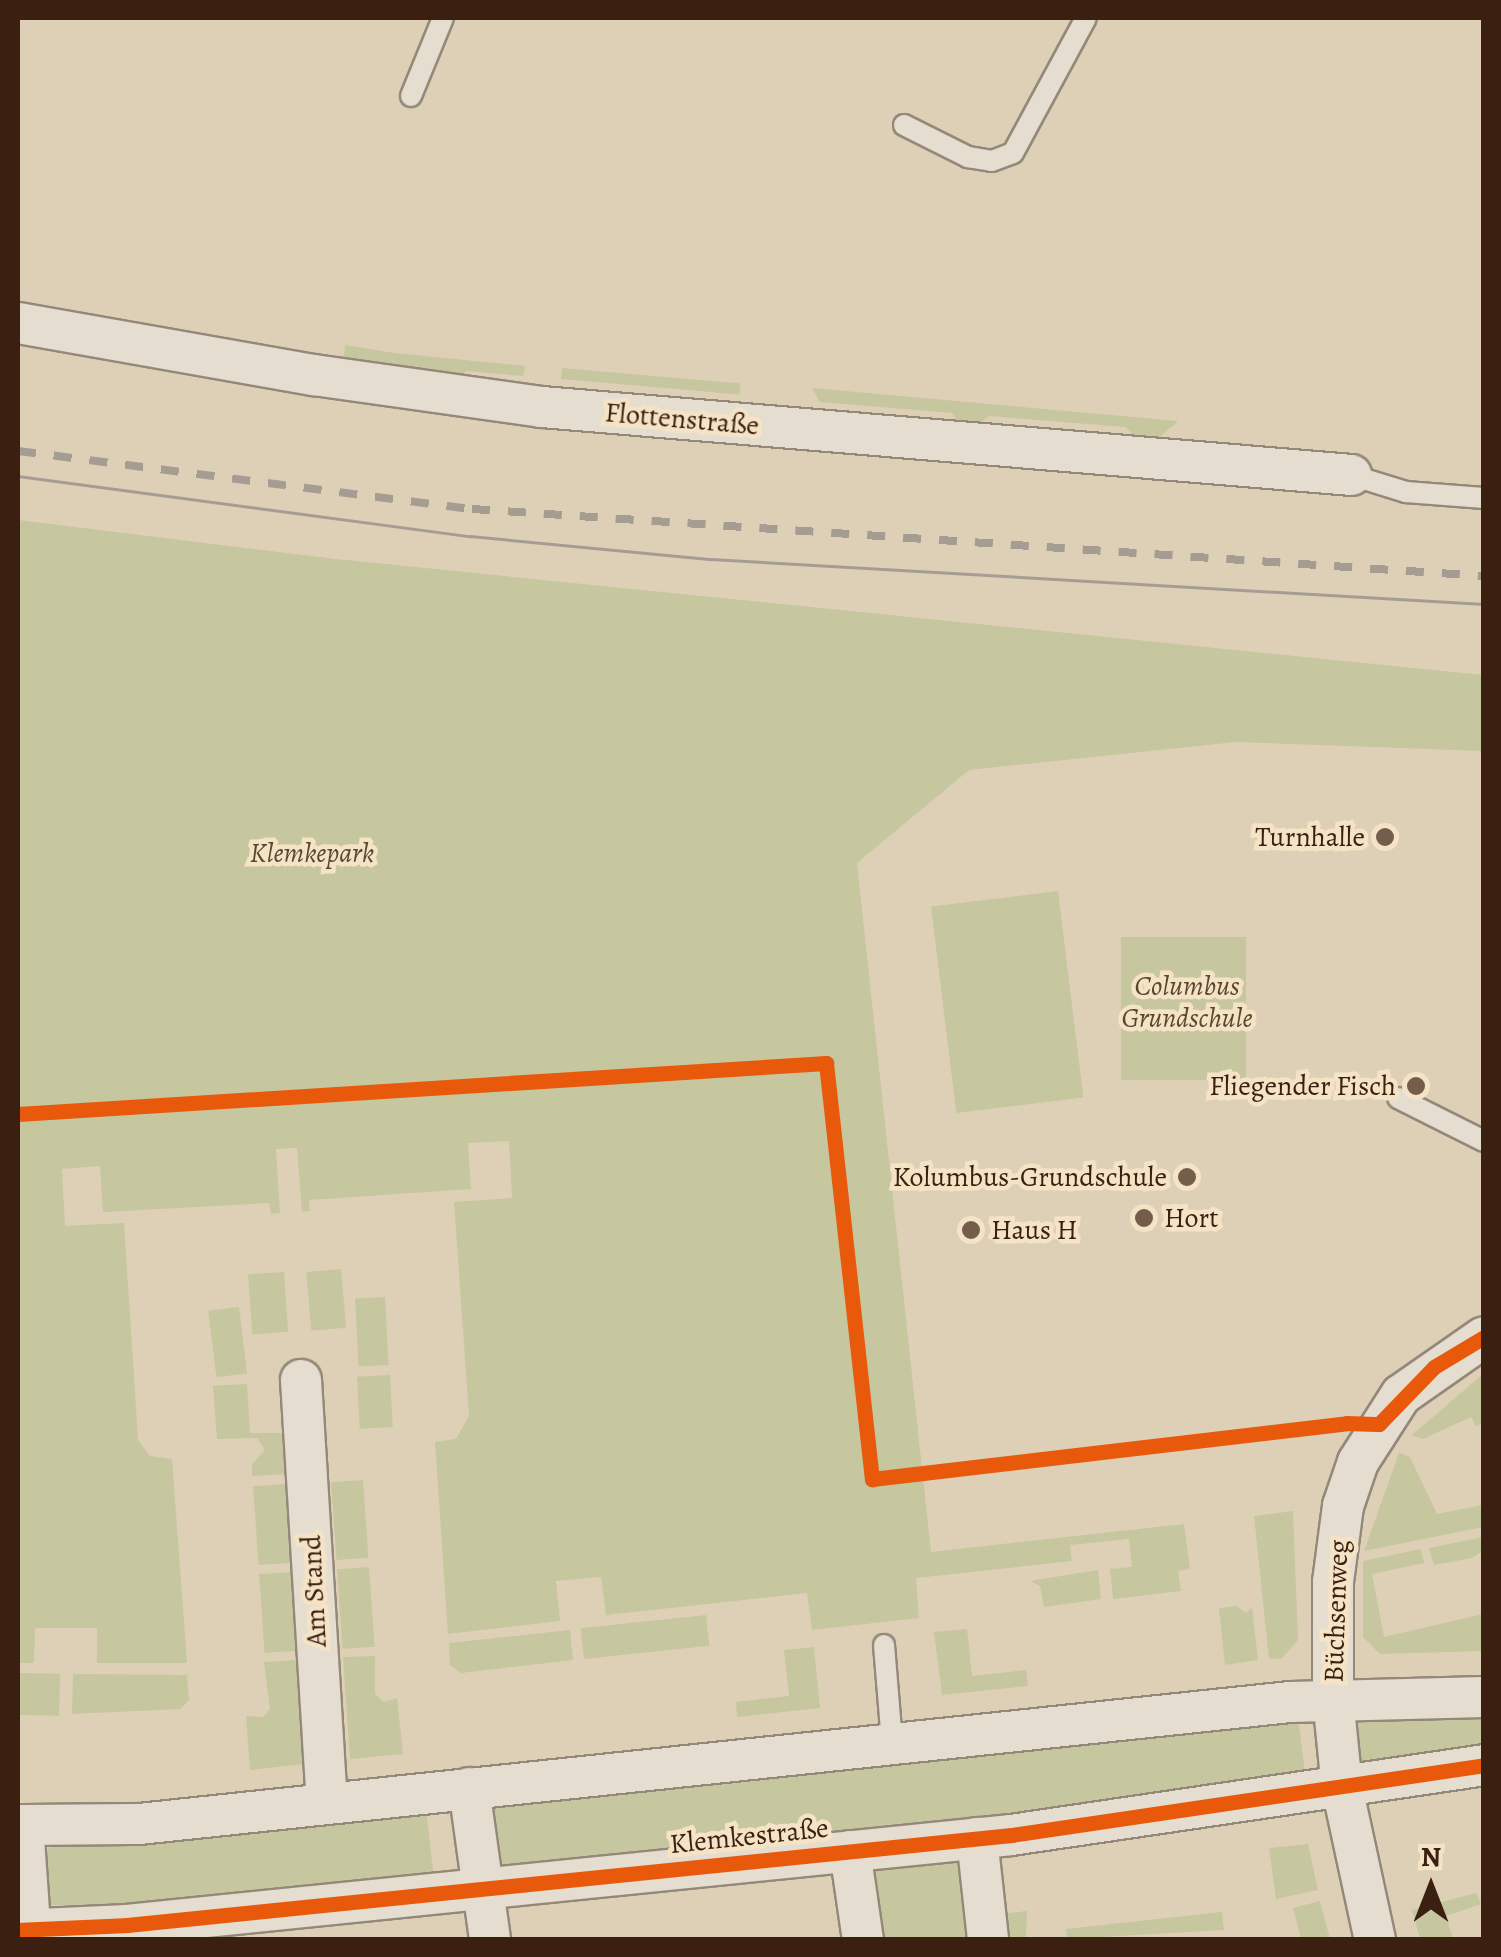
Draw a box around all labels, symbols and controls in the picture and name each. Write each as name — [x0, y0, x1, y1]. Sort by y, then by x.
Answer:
street label: Flottenstraße — [604, 396, 760, 442]
place label: Turnhalle — [1255, 820, 1365, 854]
marker: Turnhalle — [1374, 826, 1396, 848]
park label: Klemkepark — [250, 836, 374, 870]
park label: Columbus Grundschule — [1121, 969, 1253, 1035]
place label: Fliegender Fisch — [1209, 1069, 1396, 1103]
marker: Fliegender Fisch — [1405, 1075, 1427, 1097]
place label: Kolumbus-Grundschule — [893, 1160, 1167, 1194]
marker: Kolumbus-Grundschule — [1176, 1166, 1198, 1188]
place label: Hort — [1164, 1201, 1218, 1235]
marker: Hort — [1133, 1207, 1155, 1229]
place label: Haus H — [991, 1213, 1078, 1247]
marker: Haus H — [960, 1219, 982, 1241]
street label: Am Stand — [294, 1534, 334, 1648]
street label: Büchsenweg — [1317, 1539, 1355, 1683]
street label: Klemkestraße — [668, 1811, 830, 1861]
north arrow — [1381, 1837, 1481, 1937]
text: N — [1421, 1838, 1441, 1876]

